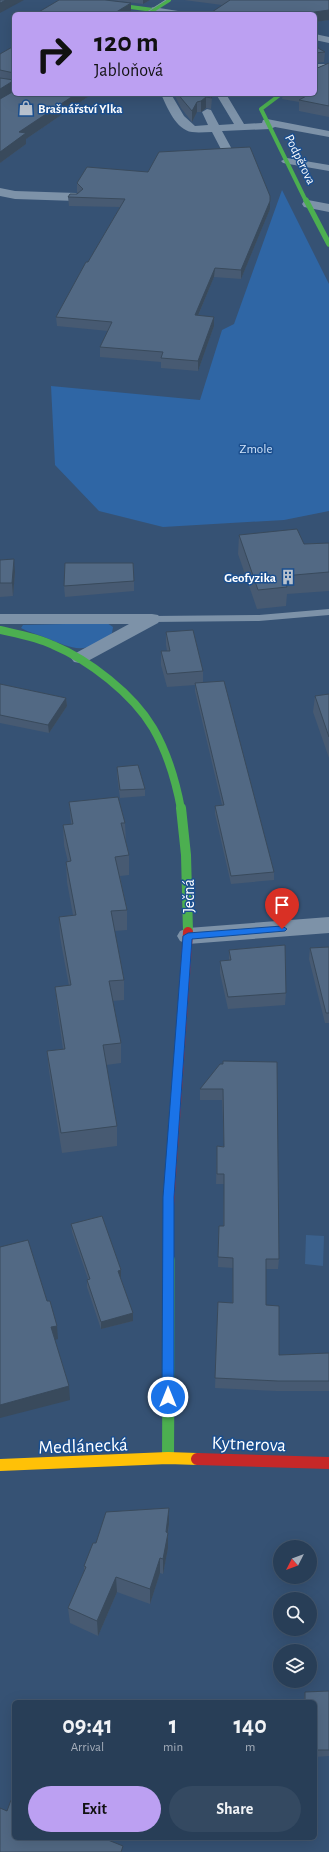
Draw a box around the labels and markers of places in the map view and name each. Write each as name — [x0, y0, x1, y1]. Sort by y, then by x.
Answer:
shop icon: Brašnářství Ylka — [17, 99, 35, 117]
place label: Brašnářství Ylka — [38, 103, 122, 116]
building icon: Geofyzika — [279, 568, 297, 586]
place label: Geofyzika — [224, 572, 276, 585]
pin — [265, 888, 299, 929]

